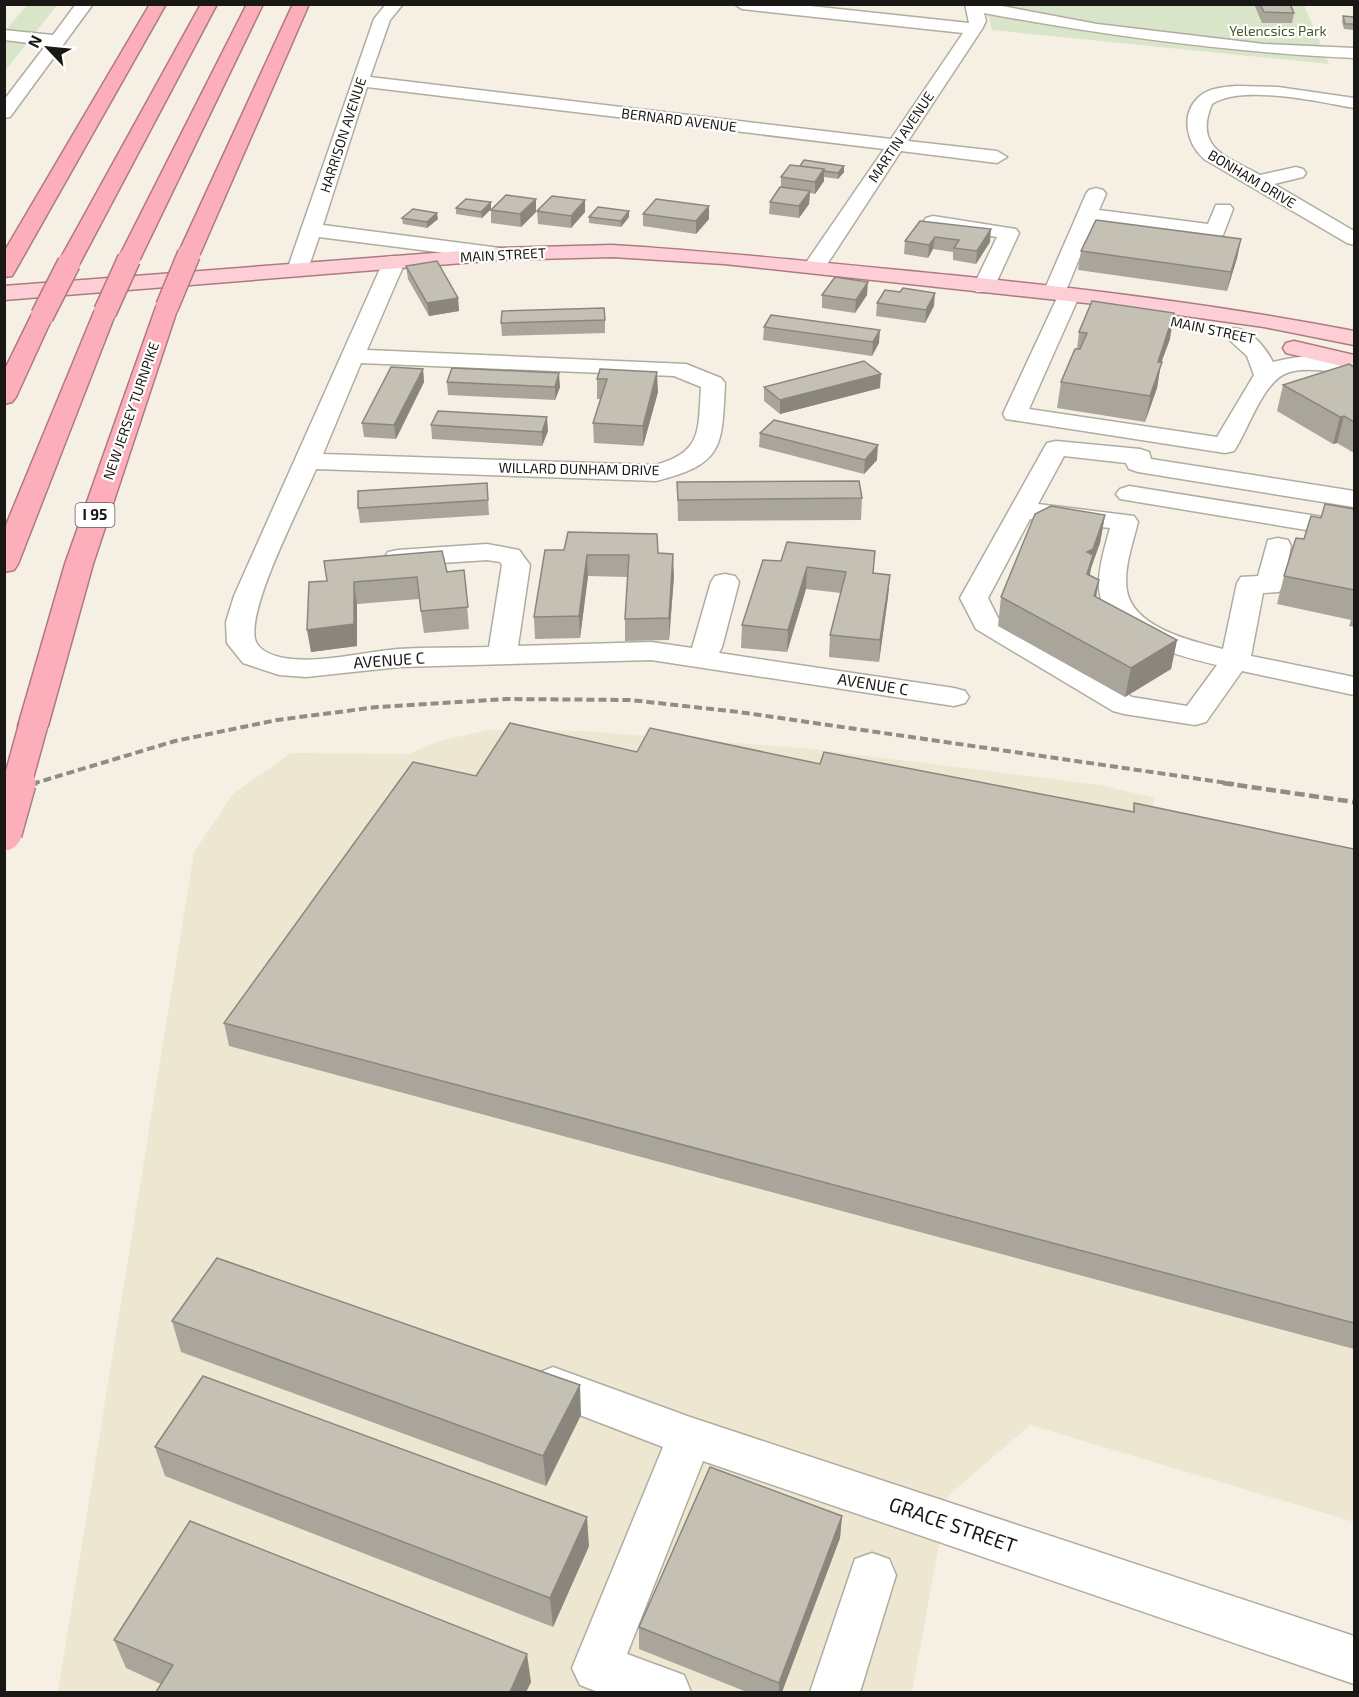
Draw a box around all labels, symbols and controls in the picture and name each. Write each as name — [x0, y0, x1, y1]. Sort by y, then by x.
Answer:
north arrow — [18, 18, 78, 78]
park label: Yelencsics Park — [1229, 22, 1327, 39]
text: N — [23, 32, 45, 51]
street label: HARRISON AVENUE — [316, 75, 369, 195]
street label: MARTIN AVENUE — [864, 88, 937, 185]
street label: BERNARD AVENUE — [620, 104, 738, 135]
street label: BONHAM DRIVE — [1205, 146, 1299, 212]
street label: MAIN STREET — [460, 244, 546, 265]
street label: MAIN STREET — [1169, 312, 1257, 347]
street label: NEW JERSEY TURNPIKE — [99, 339, 162, 482]
street label: WILLARD DUNHAM DRIVE — [498, 459, 660, 478]
road number: I 95 — [76, 503, 115, 527]
street label: AVENUE C — [353, 648, 425, 671]
street label: AVENUE C — [836, 669, 910, 698]
street label: GRACE STREET — [886, 1491, 1021, 1557]

